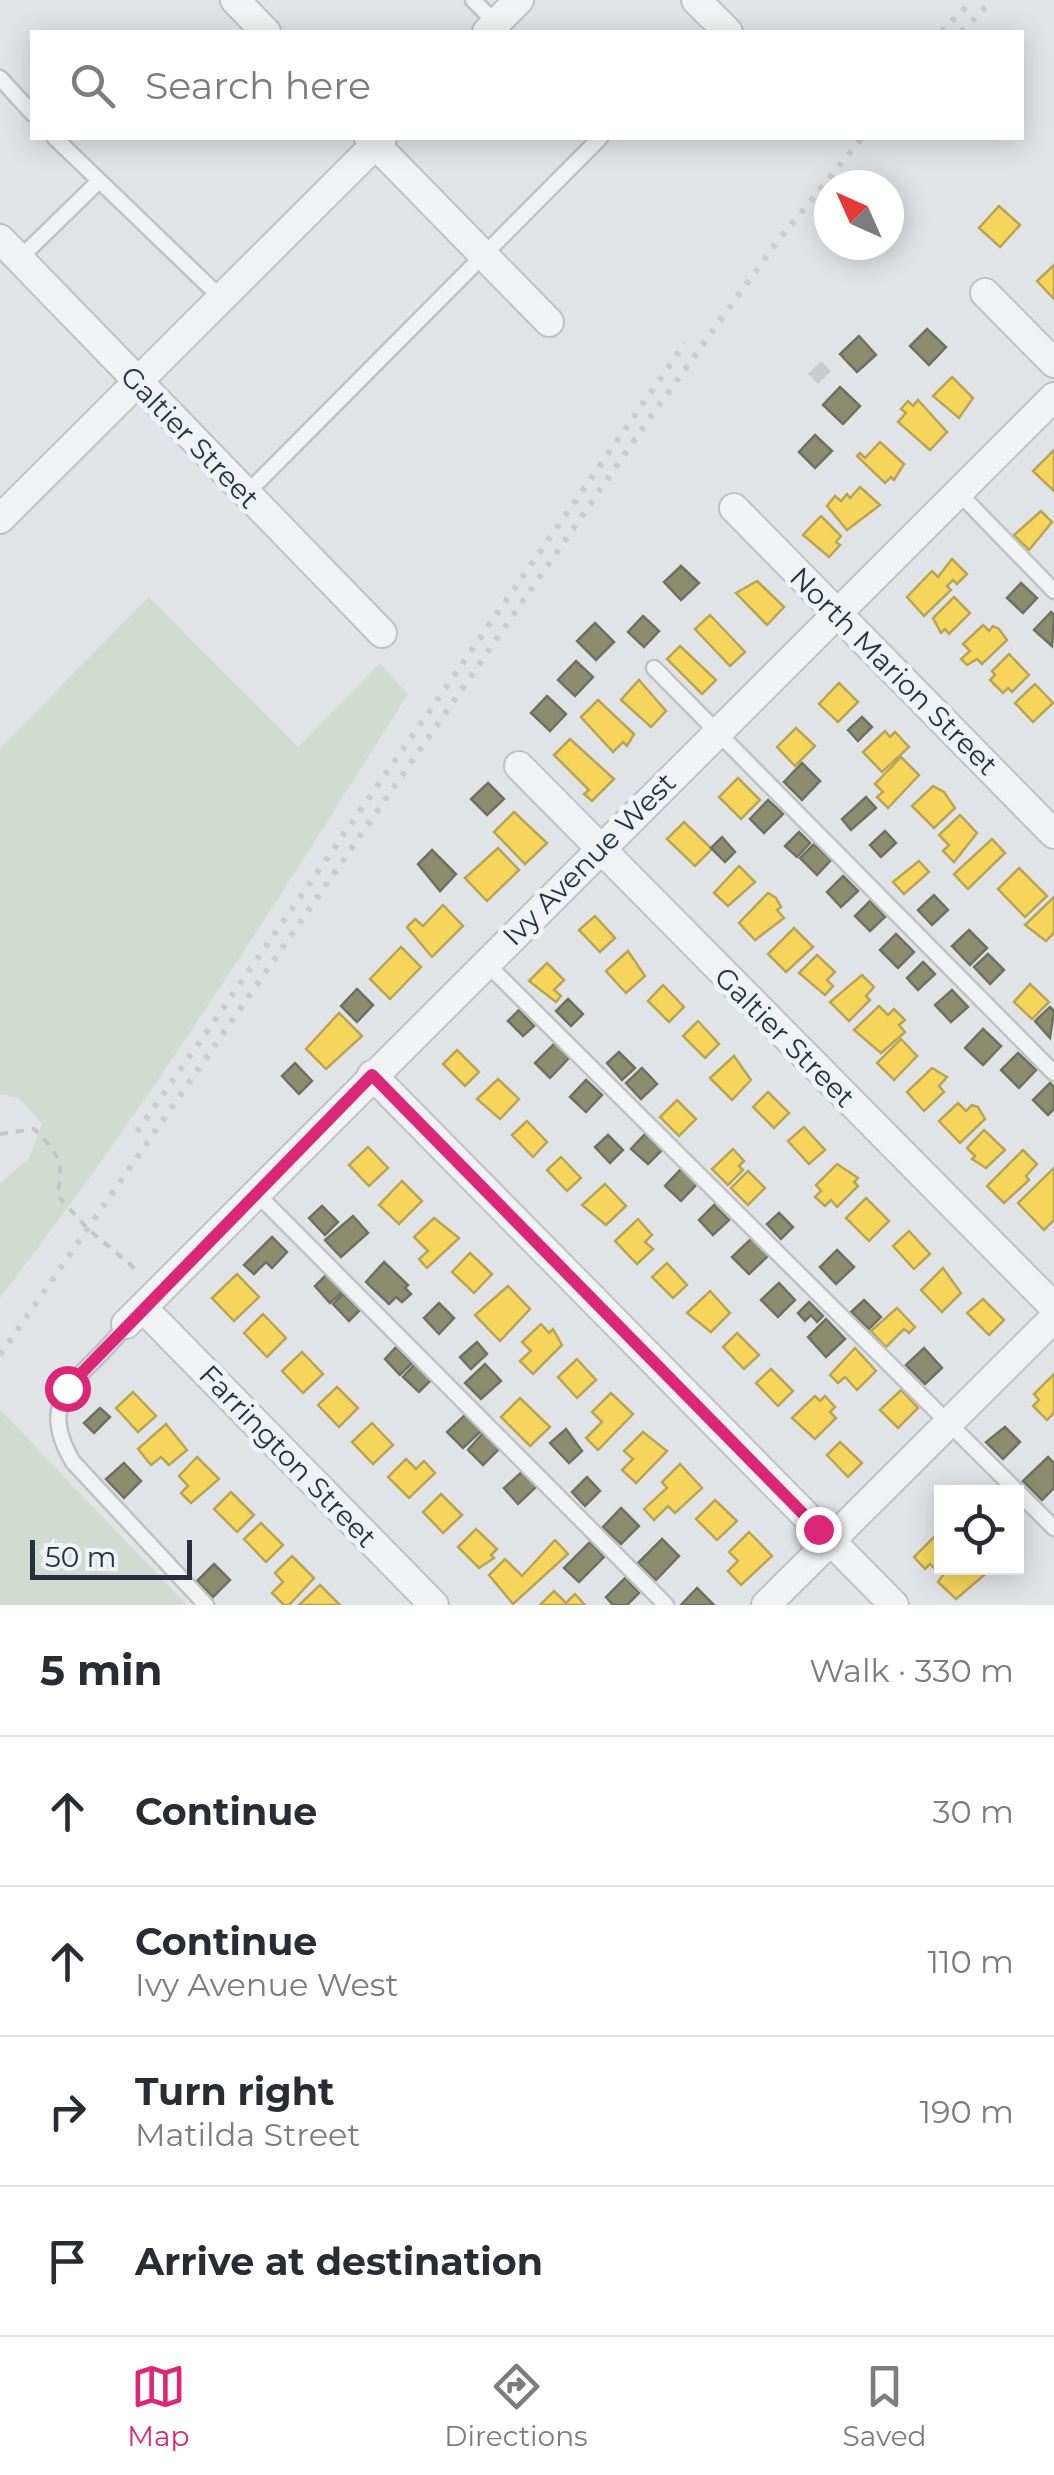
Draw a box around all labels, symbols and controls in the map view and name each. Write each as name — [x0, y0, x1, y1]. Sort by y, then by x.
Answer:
search box — [30, 30, 1024, 140]
icon: search — [65, 58, 120, 113]
text: Search here — [145, 62, 371, 109]
north arrow — [814, 170, 904, 260]
street label: Galtier Street — [114, 359, 266, 515]
street label: North Marion Street — [783, 560, 1005, 782]
street label: Ivy Avenue West — [495, 765, 683, 953]
street label: Galtier Street — [708, 960, 862, 1114]
street label: Farrington Street — [192, 1358, 384, 1554]
route start — [45, 1366, 91, 1412]
map controls — [934, 1485, 1024, 1575]
button: locate — [934, 1485, 1024, 1575]
route end — [796, 1507, 842, 1553]
scale bar — [30, 1535, 192, 1580]
text: 50 m — [45, 1540, 116, 1574]
text: 5 min — [40, 1644, 163, 1696]
text: Walk · 330 m — [809, 1651, 1014, 1690]
icon: ahead — [40, 1784, 95, 1839]
text: Continue — [135, 1788, 317, 1835]
text: 30 m — [932, 1792, 1014, 1831]
text: Continue — [135, 1918, 317, 1965]
icon: ahead — [40, 1934, 95, 1989]
text: 110 m — [927, 1942, 1014, 1981]
text: Ivy Avenue West — [135, 1965, 398, 2004]
text: Turn right — [135, 2068, 334, 2115]
icon: right — [40, 2084, 95, 2139]
text: 190 m — [919, 2092, 1014, 2131]
text: Matilda Street — [135, 2115, 360, 2154]
icon: arrive — [40, 2234, 95, 2289]
text: Arrive at destination — [135, 2238, 543, 2285]
tab: Map — [127, 2359, 190, 2453]
tab: Directions — [444, 2359, 588, 2453]
tab: Saved — [842, 2359, 927, 2453]

